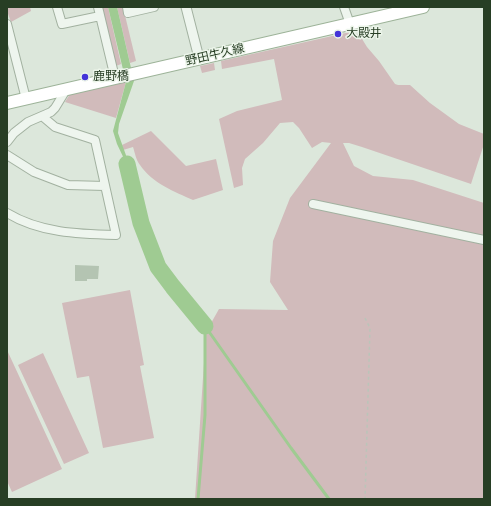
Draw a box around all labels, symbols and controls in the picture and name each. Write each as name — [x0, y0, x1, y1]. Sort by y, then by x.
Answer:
place label: 大殿井 — [346, 27, 382, 41]
marker: 大殿井 — [333, 29, 343, 39]
street label: 野田牛久線 — [184, 41, 246, 69]
place label: 鹿野橋 — [93, 70, 129, 84]
marker: 鹿野橋 — [80, 72, 90, 82]

